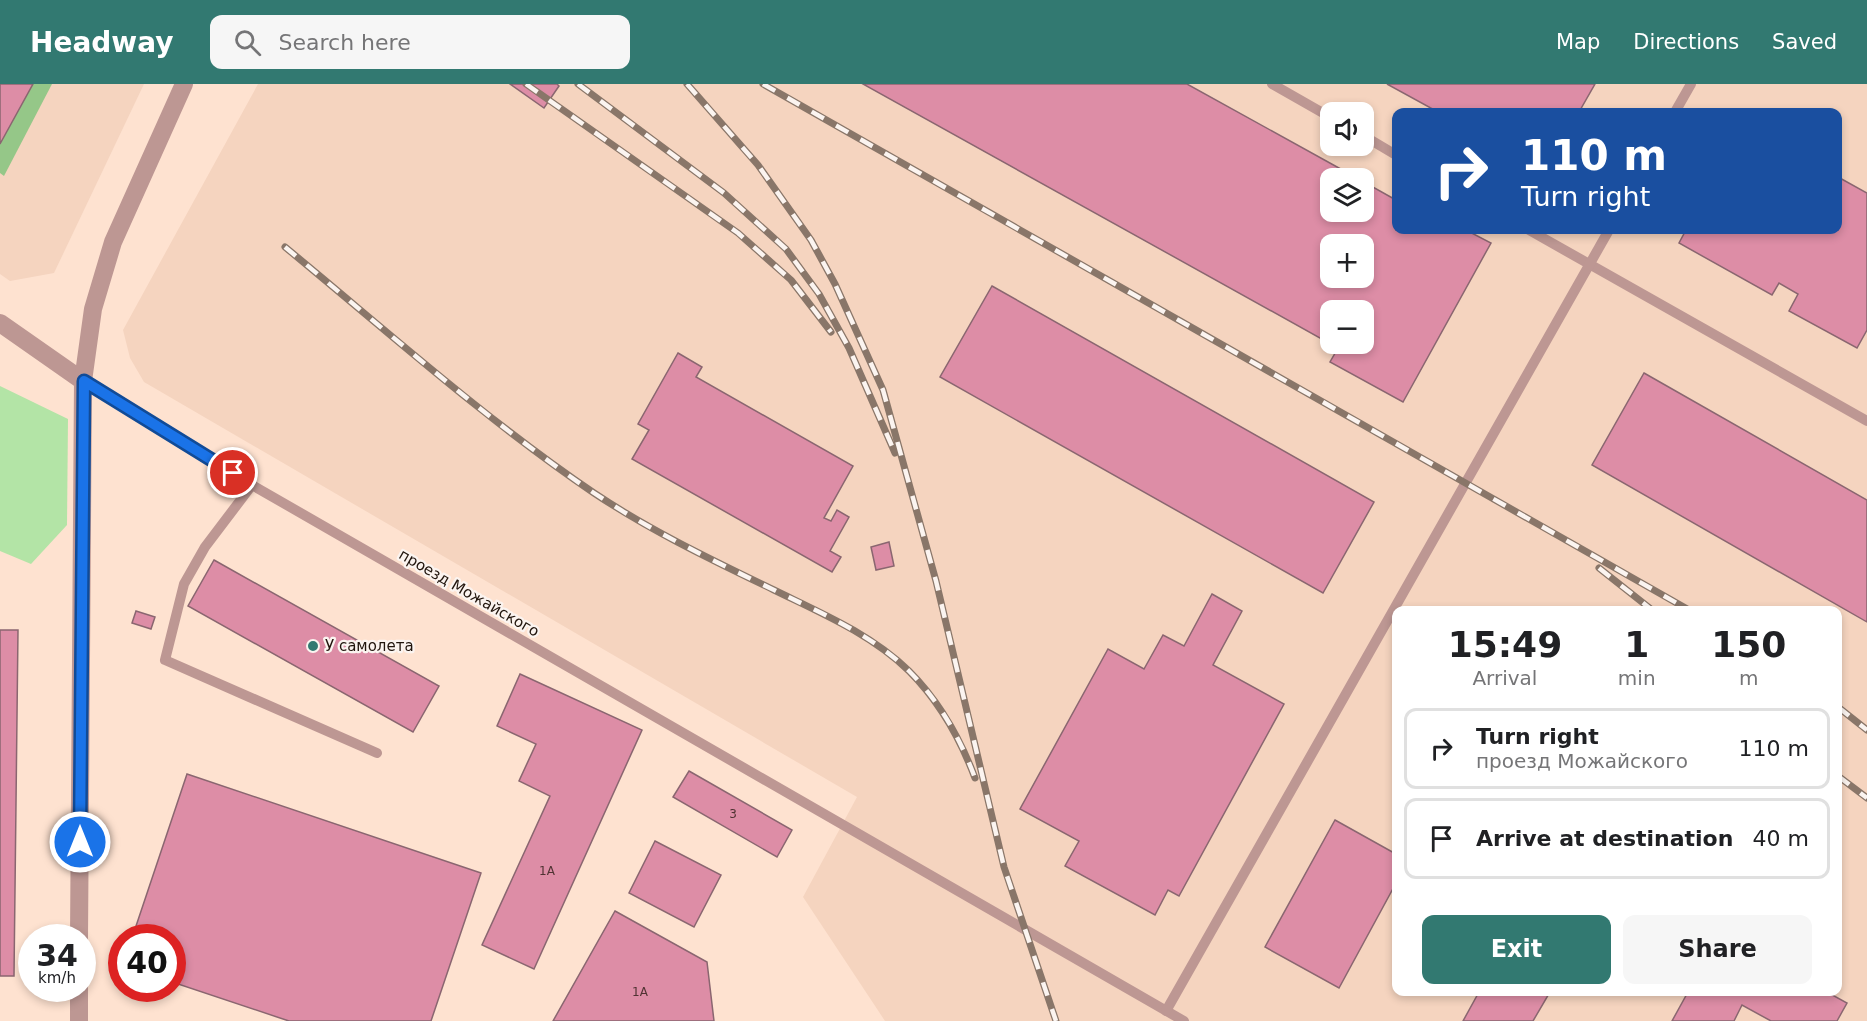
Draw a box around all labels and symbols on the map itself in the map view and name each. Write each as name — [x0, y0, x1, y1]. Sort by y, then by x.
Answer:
pin — [207, 447, 258, 498]
street label: проезд Можайского — [396, 545, 542, 641]
place label: У самолета — [325, 637, 414, 655]
marker: У самолета — [306, 639, 320, 653]
house number: 3 — [729, 807, 737, 821]
position arrow — [48, 810, 112, 874]
house number: 1А — [539, 864, 556, 878]
speed limit sign: 40 — [108, 924, 186, 1002]
house number: 1А — [632, 985, 649, 999]

